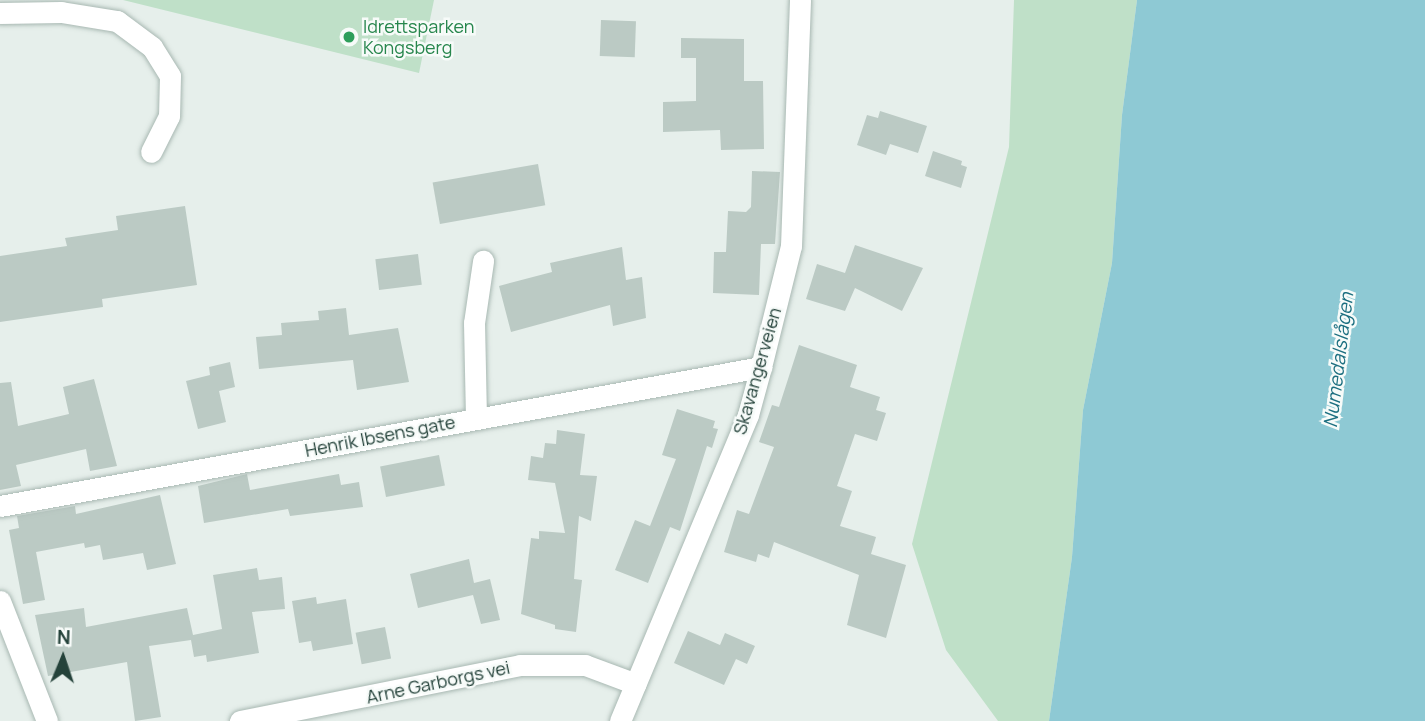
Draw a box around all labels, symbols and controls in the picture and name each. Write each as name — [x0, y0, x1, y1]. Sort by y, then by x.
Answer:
place label: Idrettsparken Kongsberg — [363, 16, 474, 58]
marker: Idrettsparken Kongsberg — [341, 29, 357, 45]
water label: Numedalslågen — [1319, 291, 1359, 429]
street label: Skavangerveien — [729, 305, 785, 437]
street label: Henrik Ibsens gate — [303, 411, 457, 461]
north arrow — [28, 623, 98, 693]
text: N — [56, 624, 71, 650]
street label: Arne Garborgs vei — [364, 656, 512, 708]

